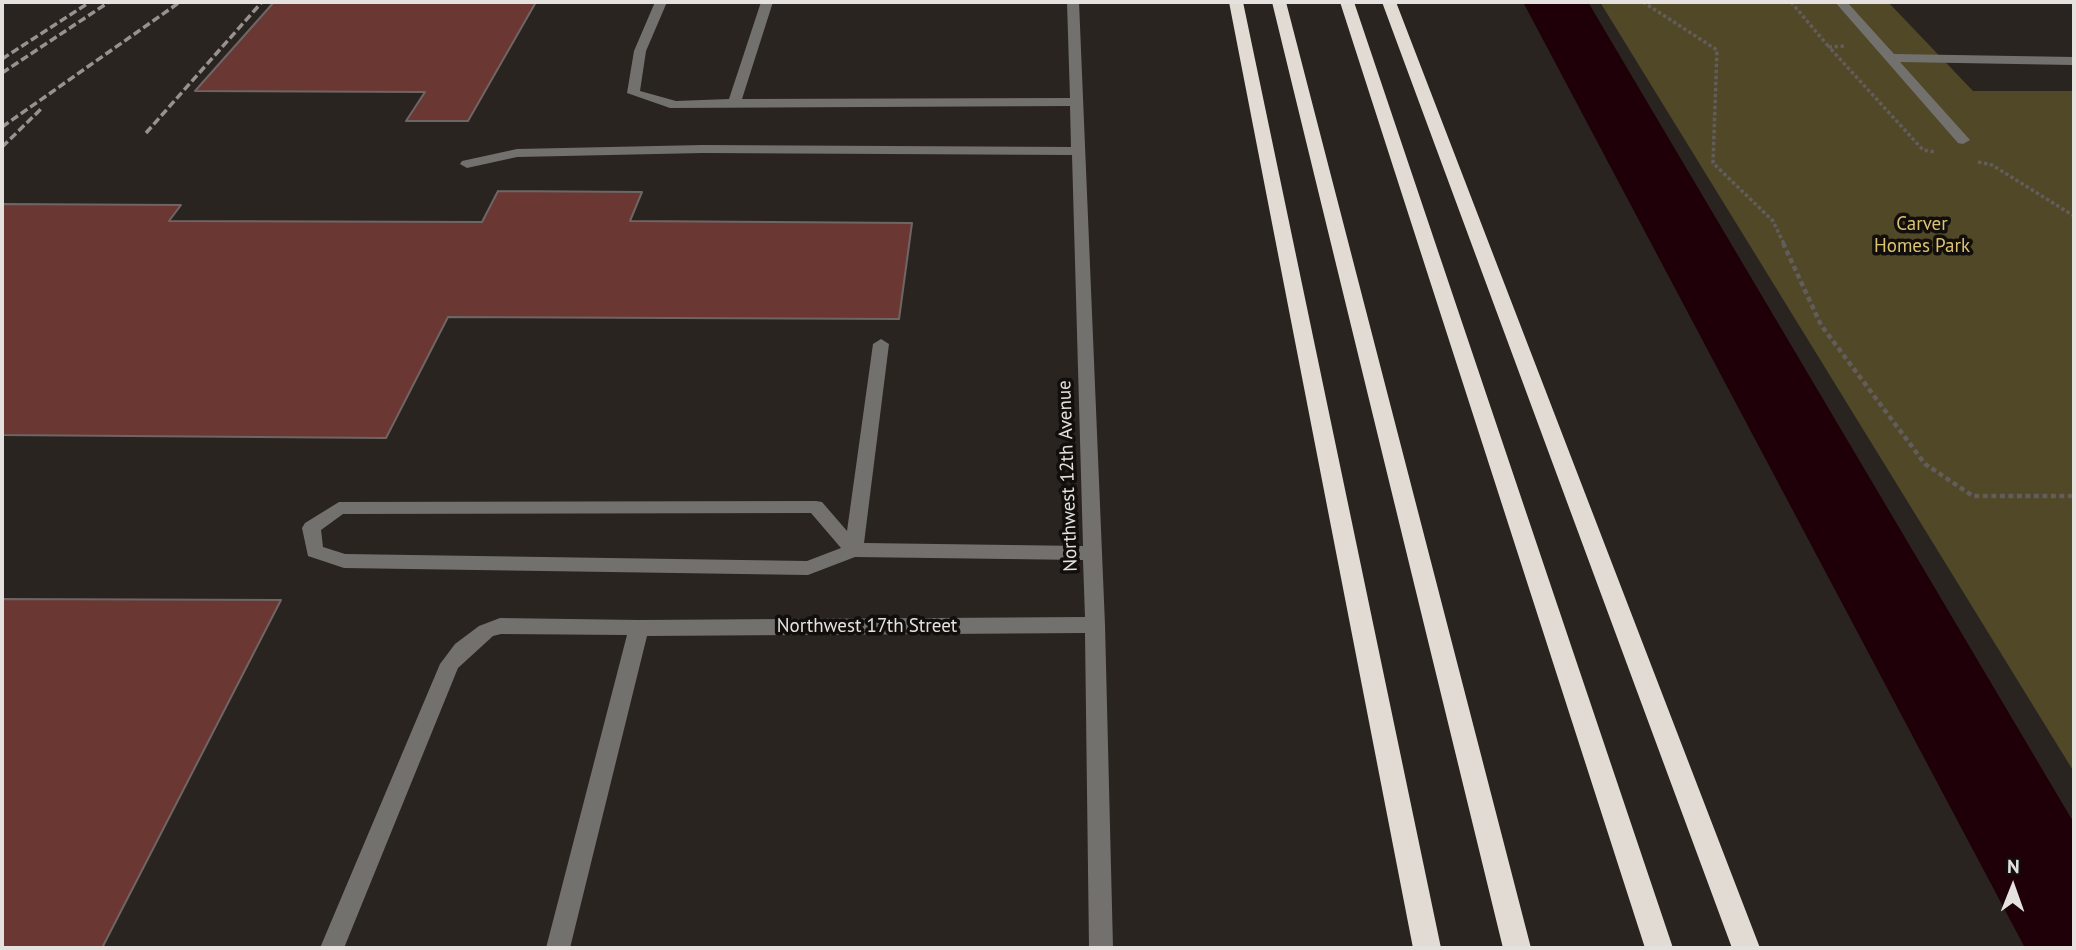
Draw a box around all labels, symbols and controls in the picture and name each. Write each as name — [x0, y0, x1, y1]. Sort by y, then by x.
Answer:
park label: Carver Homes Park — [1874, 214, 1970, 258]
street label: Northwest 12th Avenue — [1053, 380, 1083, 572]
street label: Northwest 17th Street — [777, 616, 957, 638]
north arrow — [1978, 852, 2048, 922]
text: N — [2007, 854, 2020, 878]

